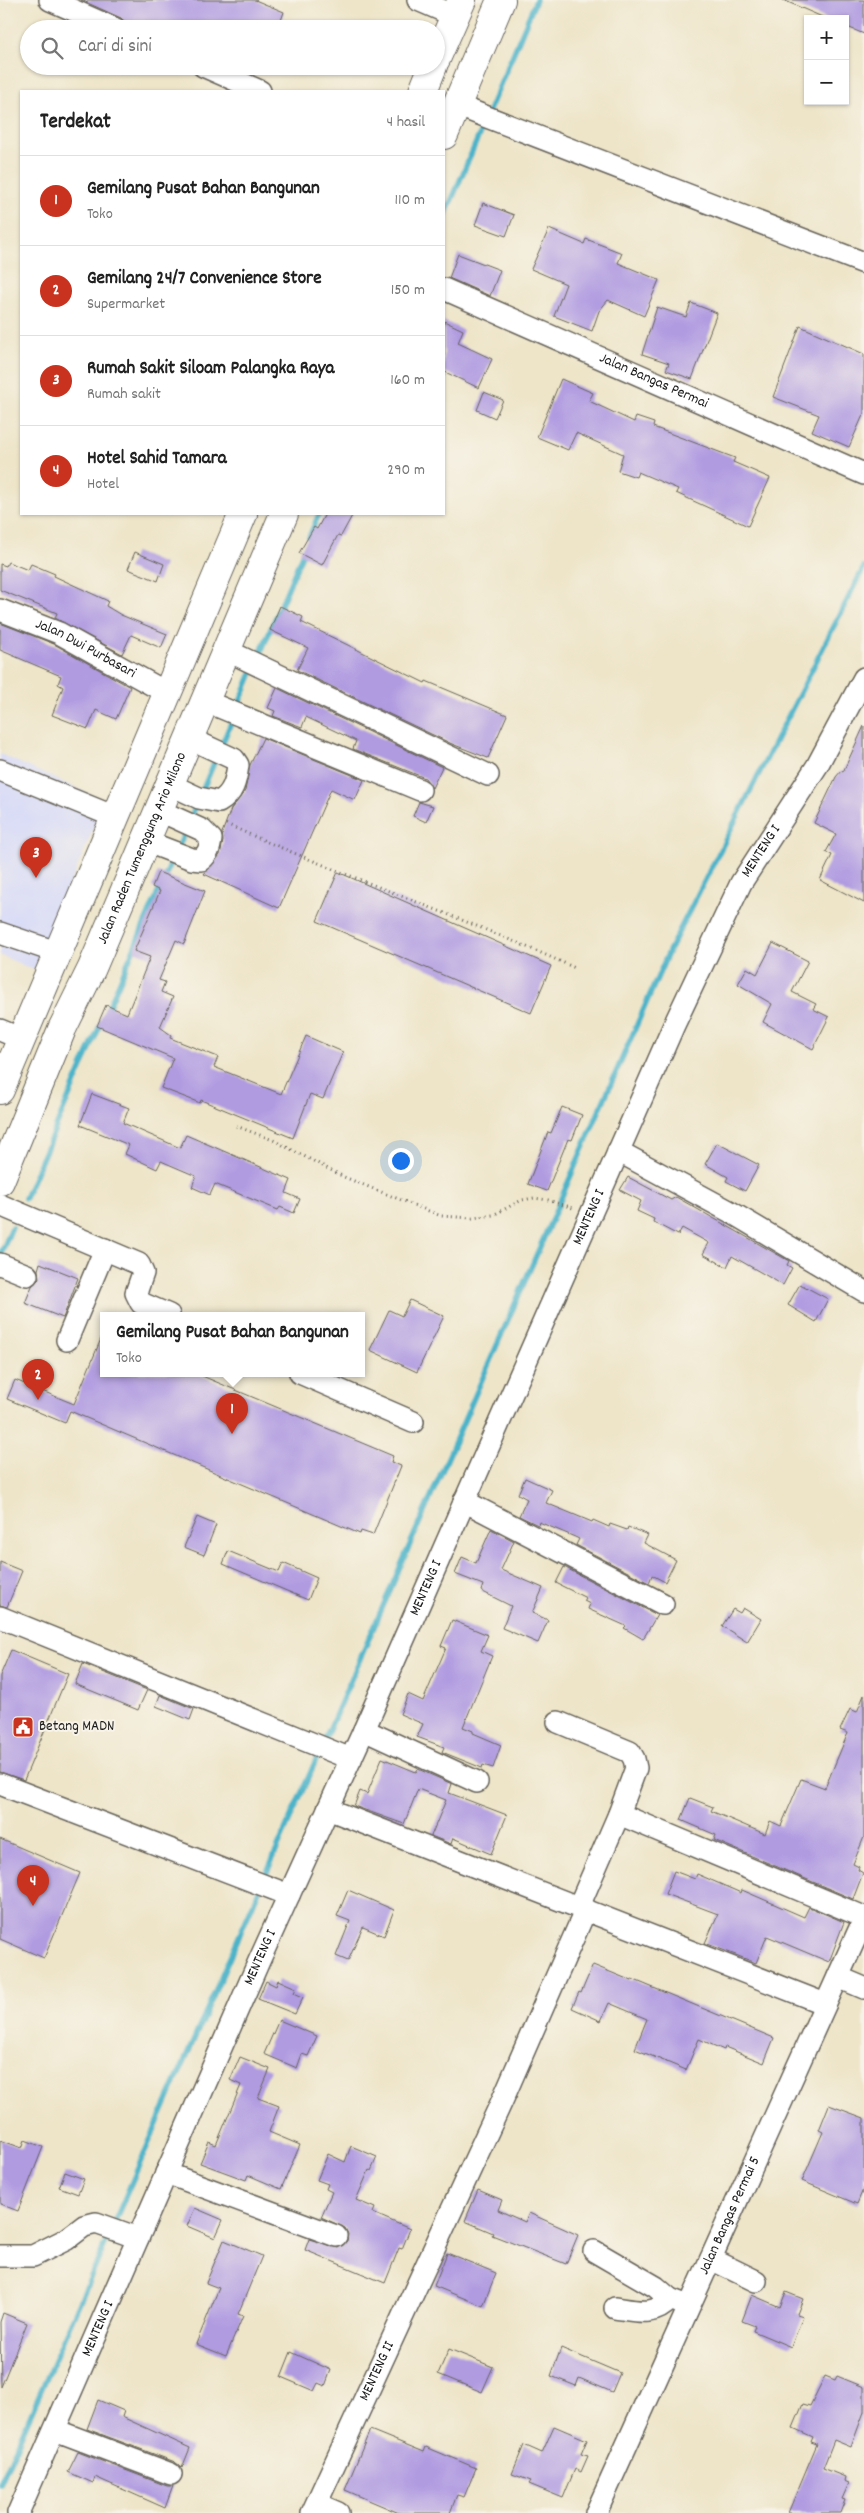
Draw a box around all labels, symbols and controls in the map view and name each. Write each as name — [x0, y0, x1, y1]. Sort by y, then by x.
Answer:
map controls — [804, 15, 849, 105]
button: + — [804, 15, 849, 60]
search box — [20, 20, 445, 75]
icon: search — [38, 34, 66, 62]
text: Cari di sini — [78, 34, 152, 61]
button: − — [804, 60, 849, 105]
text: Terdekat — [40, 108, 111, 138]
text: 4 hasil — [386, 111, 425, 134]
text: Gemilang Pusat Bahan Bangunan — [87, 176, 320, 203]
text: 1 — [54, 189, 58, 212]
text: 110 m — [395, 189, 425, 212]
text: Toko — [87, 203, 113, 226]
text: Gemilang 24/7 Convenience Store — [87, 266, 322, 293]
text: 2 — [53, 279, 60, 302]
text: 150 m — [391, 279, 425, 302]
text: Supermarket — [87, 293, 165, 316]
street label: Jalan Bangas Permai — [596, 348, 712, 415]
text: Rumah Sakit Siloam Palangka Raya — [87, 356, 334, 383]
text: 3 — [52, 369, 60, 392]
text: 160 m — [390, 369, 425, 392]
text: Rumah sakit — [87, 383, 161, 406]
text: Hotel Sahid Tamara — [87, 446, 227, 473]
text: 4 — [53, 459, 59, 482]
text: 290 m — [387, 459, 425, 482]
text: Hotel — [87, 473, 119, 496]
street label: Jalan Dwi Purbasari — [32, 614, 140, 685]
street label: Jalan Raden Tumenggung Ario Milono — [92, 749, 193, 948]
street label: MENTENG I — [736, 820, 787, 882]
pin: 3 — [20, 837, 52, 878]
your location — [388, 1148, 414, 1174]
street label: MENTENG I — [567, 1186, 611, 1249]
popup — [100, 1312, 365, 1377]
text: Gemilang Pusat Bahan Bangunan — [116, 1320, 349, 1347]
text: Toko — [116, 1347, 142, 1370]
pin: 2 — [22, 1359, 54, 1400]
pin: 1 — [216, 1393, 248, 1434]
street label: MENTENG I — [404, 1556, 448, 1620]
public building icon: Betang MADN — [11, 1715, 35, 1739]
place label: Betang MADN — [39, 1716, 114, 1738]
pin: 4 — [17, 1865, 49, 1906]
street label: MENTENG I — [239, 1926, 283, 1989]
street label: Jalan Bangas Permai 5 — [694, 2153, 766, 2278]
street label: MENTENG I — [77, 2297, 120, 2360]
street label: MENTENG II — [354, 2338, 401, 2405]

